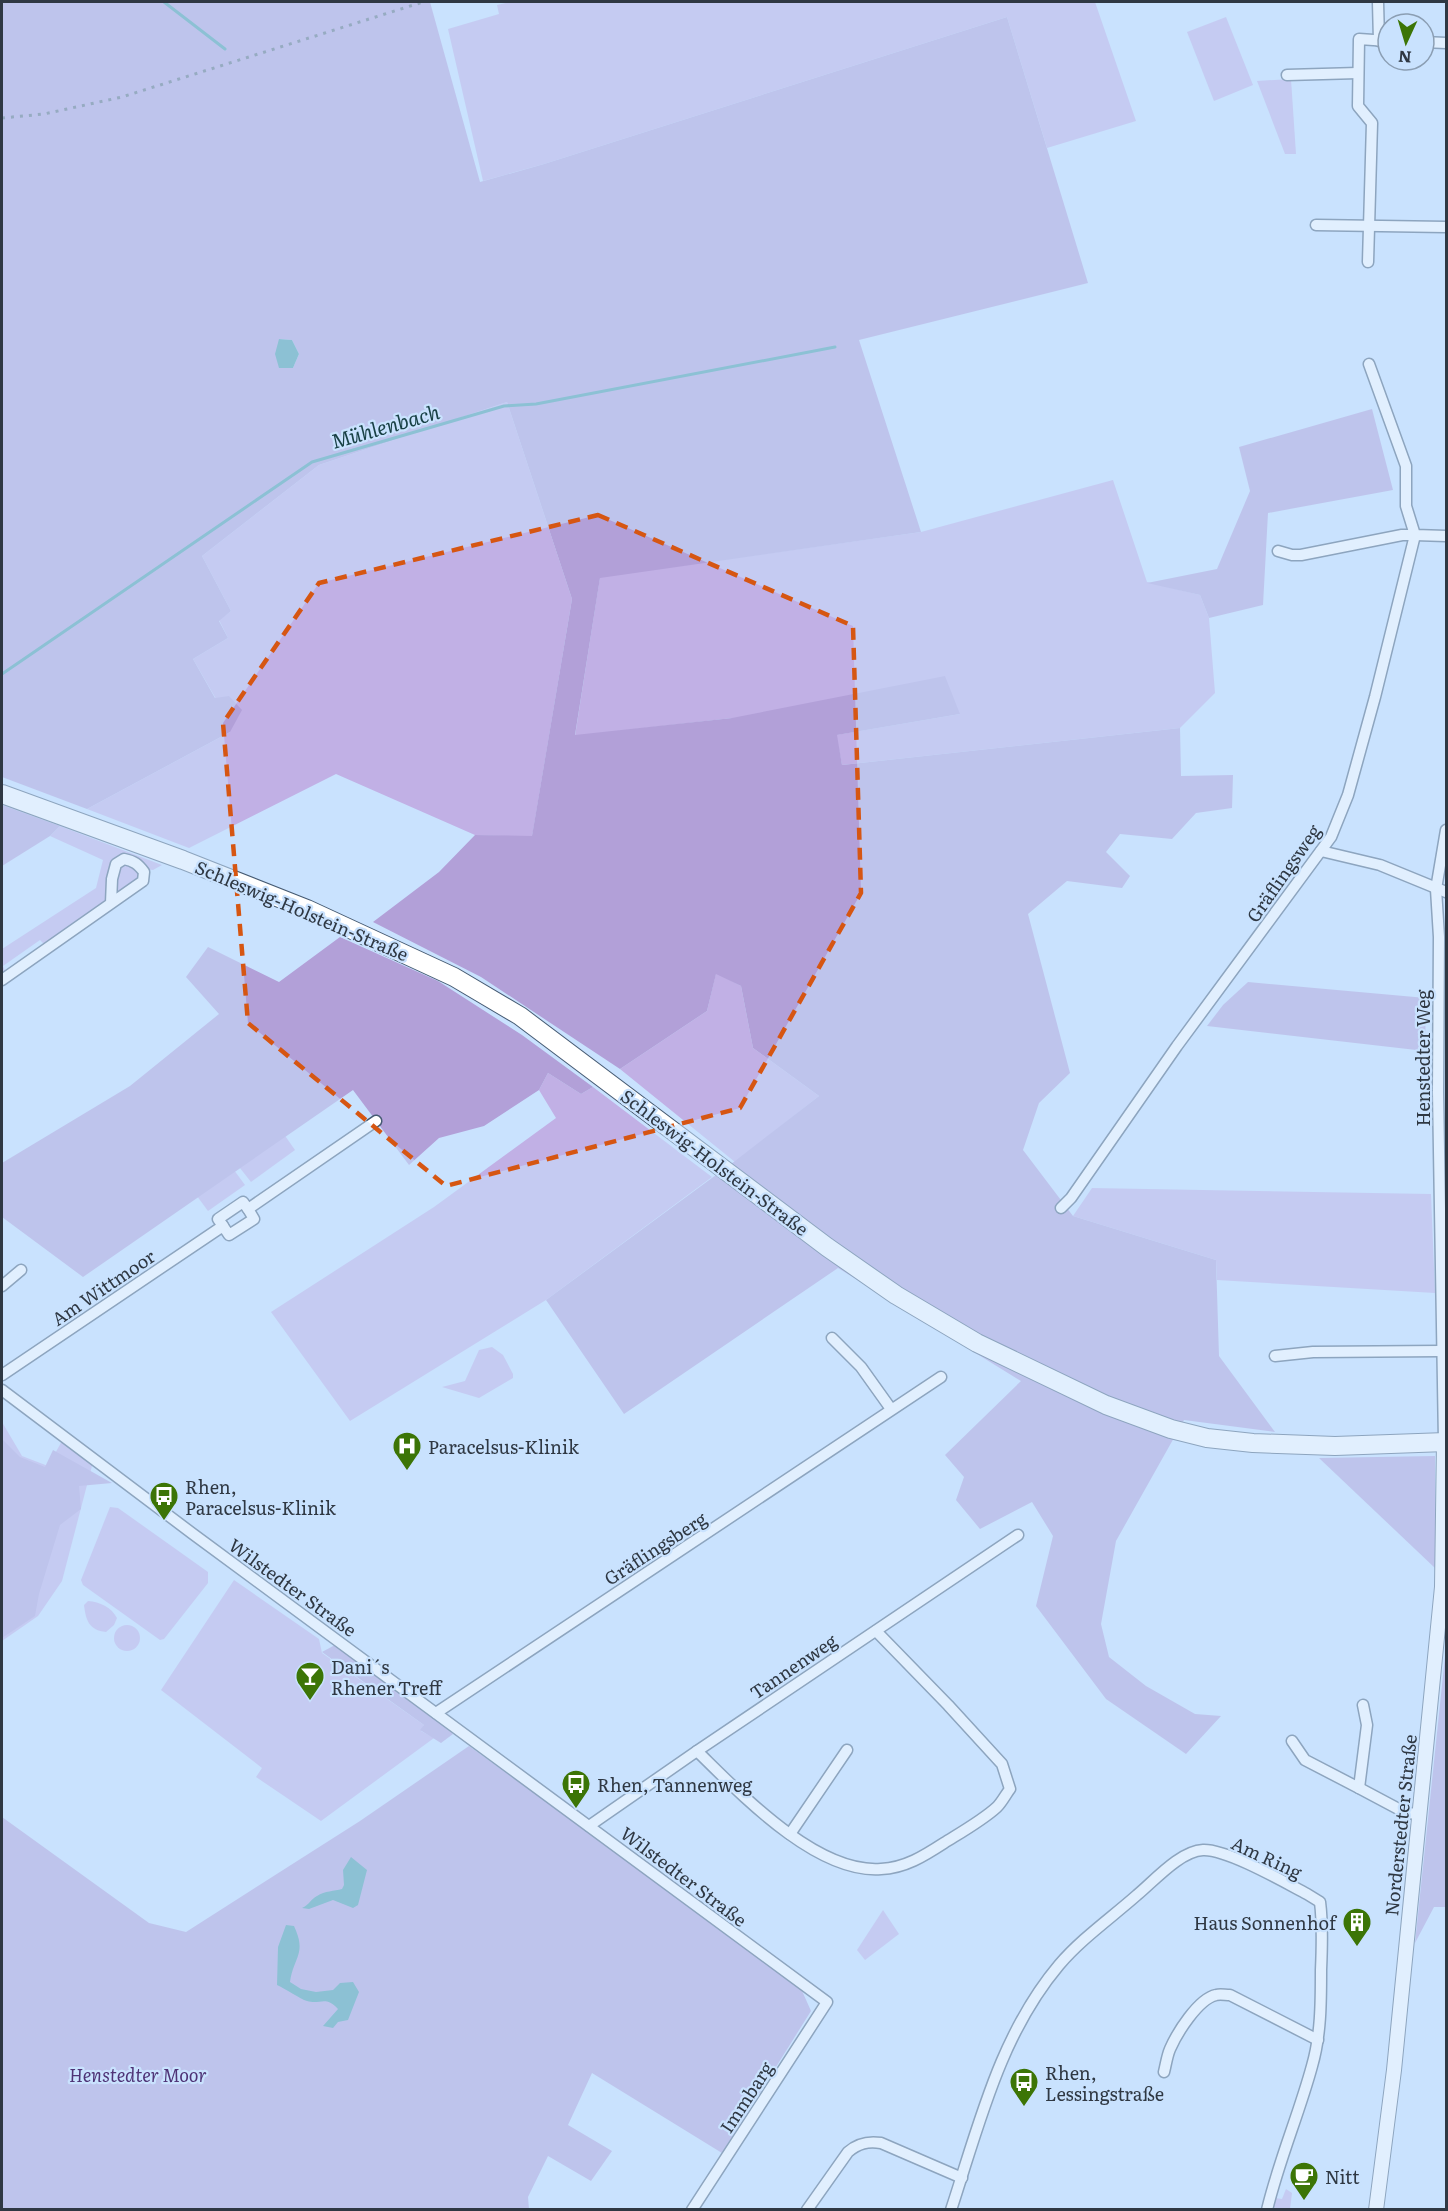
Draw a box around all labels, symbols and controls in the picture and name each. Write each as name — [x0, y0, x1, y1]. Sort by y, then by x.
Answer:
north arrow — [1376, 12, 1436, 72]
text: N — [1397, 46, 1412, 70]
water label: Mühlenbach — [327, 395, 443, 455]
street label: Gräflingsweg — [1239, 818, 1327, 927]
street label: Schleswig-Holstein-Straße — [191, 853, 413, 967]
street label: Henstedter Weg — [1409, 989, 1436, 1127]
street label: Schleswig-Holstein-Straße — [615, 1082, 815, 1242]
street label: Am Wittmoor — [46, 1242, 161, 1332]
hospital icon: Paracelsus-Klinik — [391, 1430, 423, 1472]
place label: Paracelsus-Klinik — [428, 1433, 580, 1460]
place label: Rhen, Paracelsus-Klinik — [185, 1473, 337, 1521]
bus stop icon: Rhen, Paracelsus-Klinik — [148, 1480, 180, 1522]
street label: Gräflingsberg — [598, 1504, 713, 1591]
street label: Wilstedter Straße — [223, 1531, 363, 1643]
street label: Tannenweg — [744, 1626, 843, 1705]
place label: Dani´s Rhener Treff — [331, 1653, 443, 1701]
bar icon: Dani´s Rhener Treff — [294, 1660, 326, 1702]
street label: Norderstedter Straße — [1377, 1733, 1423, 1917]
bus stop icon: Rhen, Tannenweg — [560, 1768, 592, 1810]
place label: Rhen, Tannenweg — [597, 1771, 753, 1798]
street label: Wilstedter Straße — [615, 1819, 753, 1933]
street label: Am Ring — [1227, 1829, 1308, 1885]
building icon: Haus Sonnenhof — [1341, 1906, 1373, 1948]
place label: Haus Sonnenhof — [1193, 1909, 1338, 1936]
street label: Immbarg — [713, 2055, 780, 2138]
place label: Rhen, Lessingstraße — [1045, 2059, 1164, 2107]
park label: Henstedter Moor — [69, 2061, 207, 2088]
bus stop icon: Rhen, Lessingstraße — [1008, 2066, 1040, 2108]
cafe icon: Nitt — [1288, 2160, 1320, 2202]
place label: Nitt — [1325, 2163, 1360, 2190]

